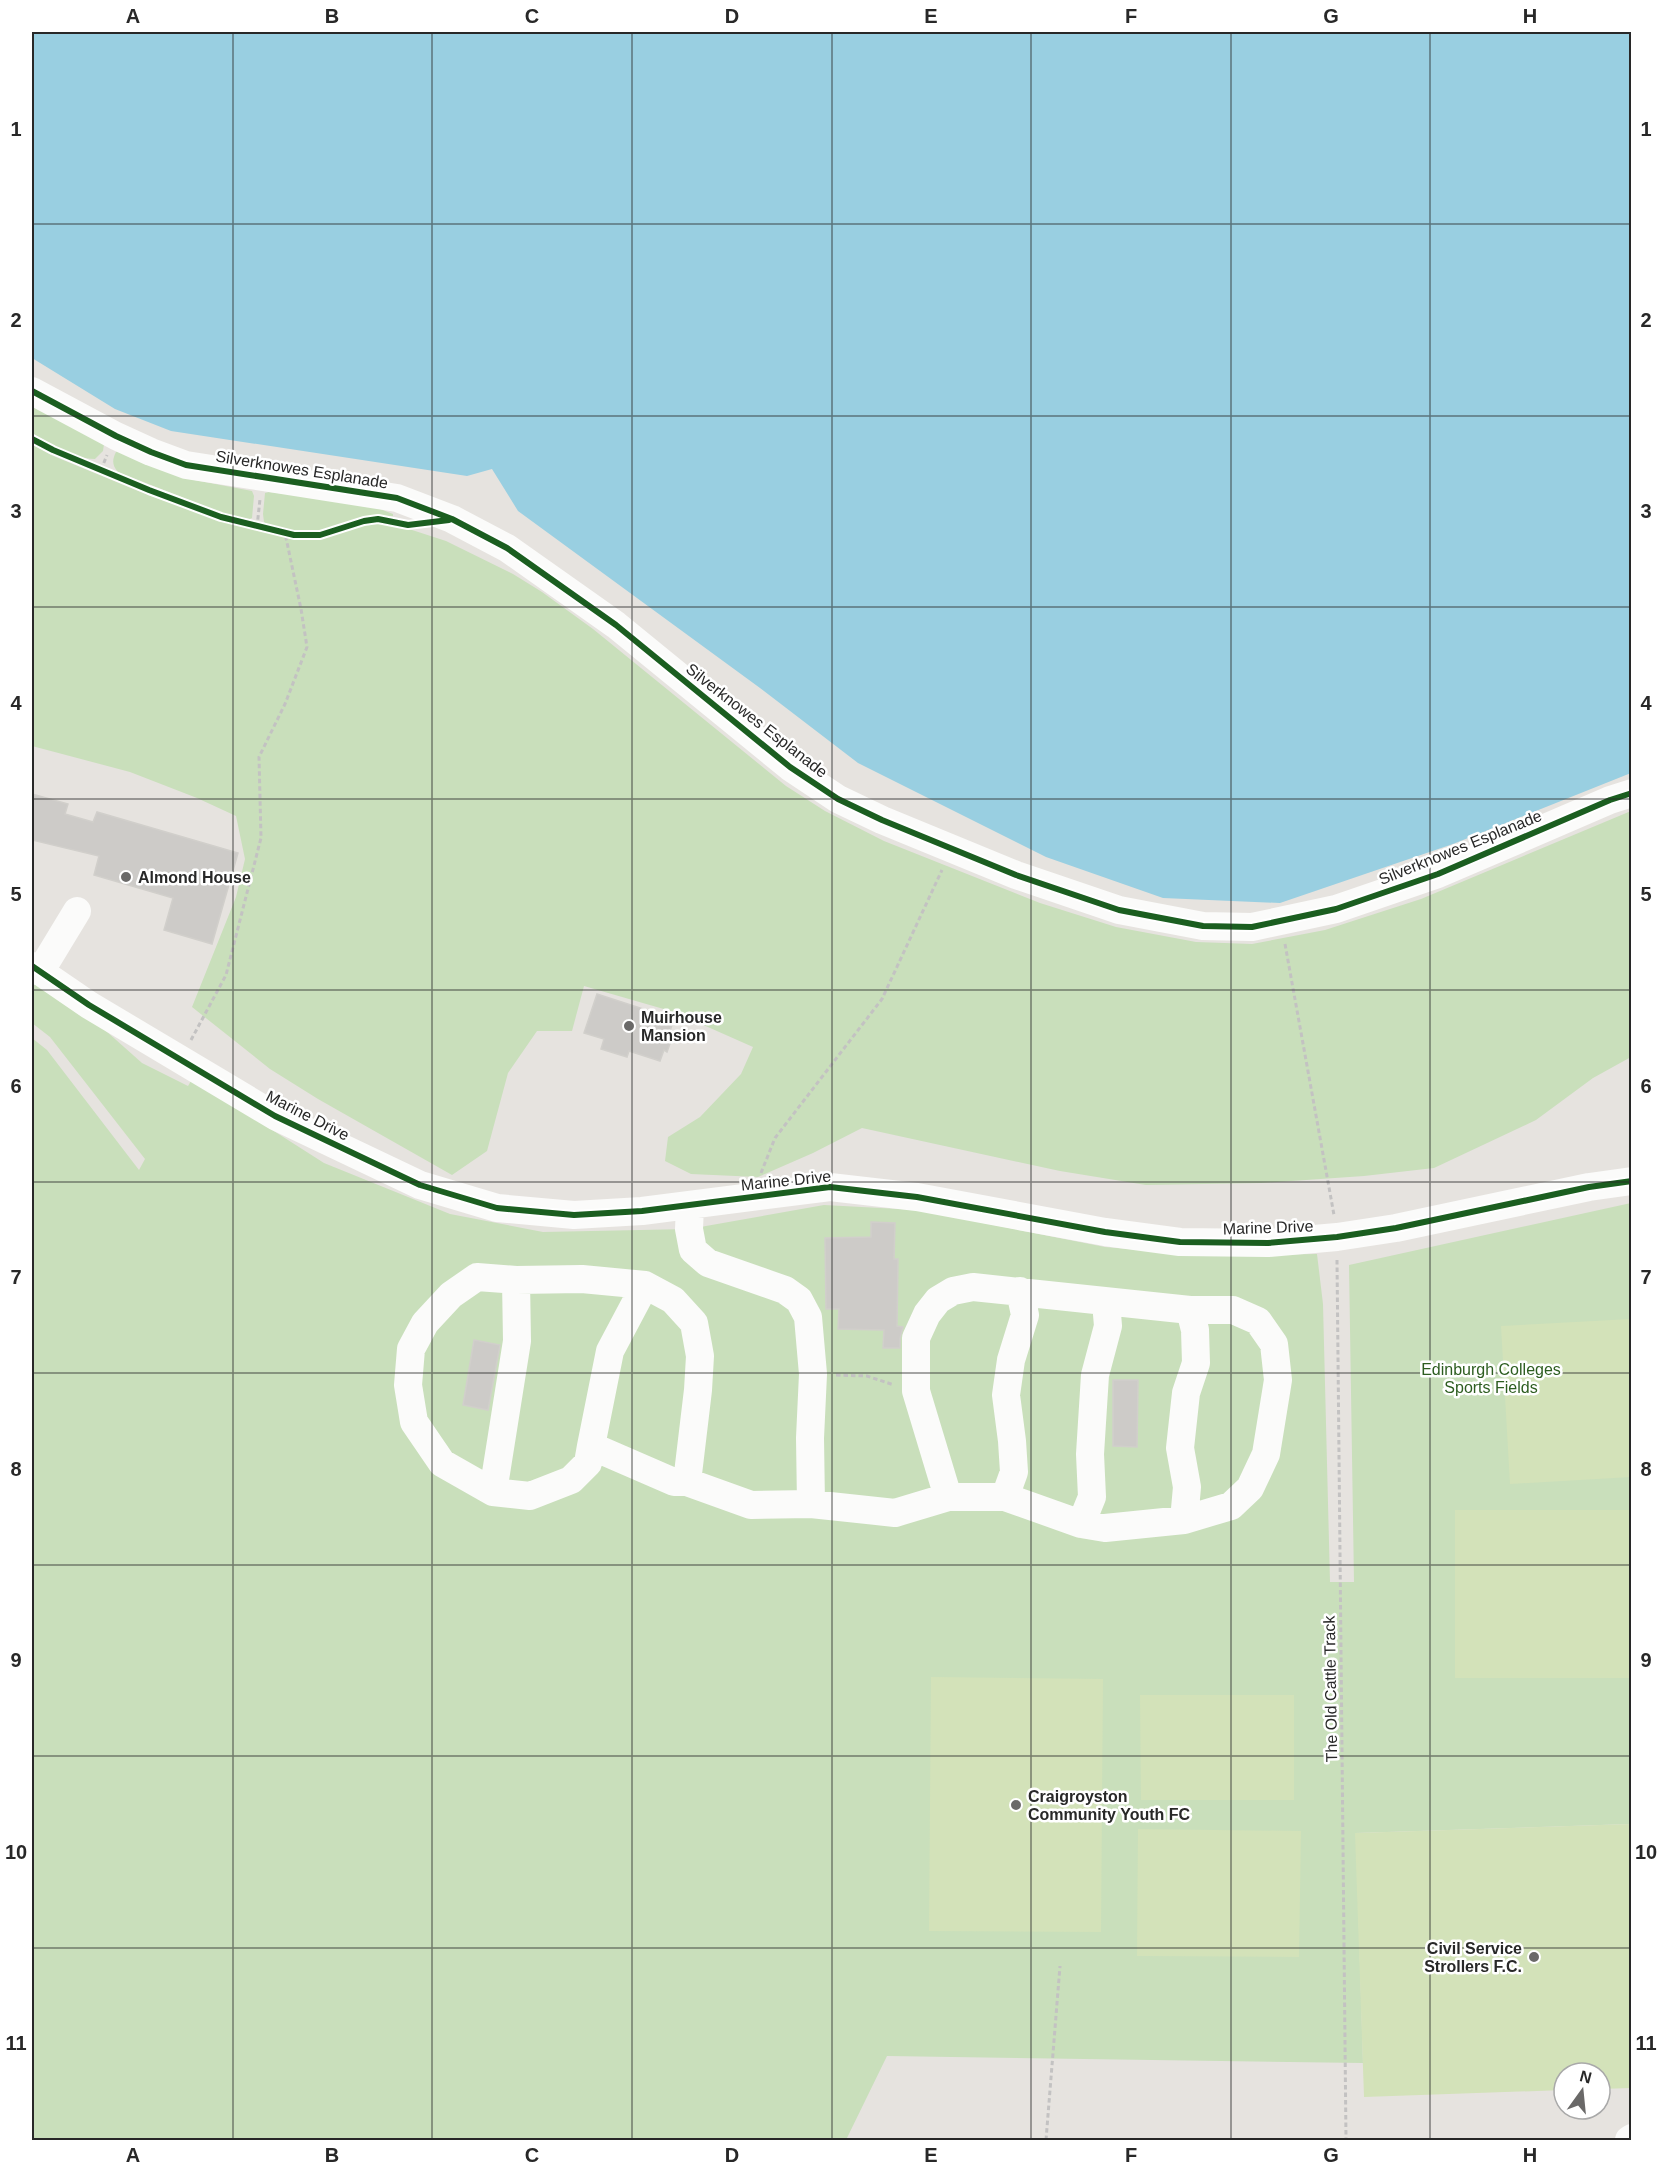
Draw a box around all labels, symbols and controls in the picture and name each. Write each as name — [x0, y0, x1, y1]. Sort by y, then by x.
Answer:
text: A — [126, 5, 140, 27]
text: B — [325, 5, 339, 27]
text: C — [525, 5, 539, 27]
text: D — [725, 5, 739, 27]
text: E — [924, 5, 938, 27]
text: F — [1125, 5, 1137, 27]
text: G — [1323, 5, 1339, 27]
text: H — [1523, 5, 1537, 27]
text: 1 — [10, 118, 22, 140]
text: 1 — [1640, 118, 1652, 140]
text: 2 — [10, 309, 22, 331]
text: 2 — [1640, 309, 1652, 331]
street label: Silverknowes Esplanade — [215, 447, 389, 492]
text: 3 — [10, 500, 22, 522]
text: 3 — [1640, 500, 1652, 522]
street label: Silverknowes Esplanade — [683, 660, 831, 781]
text: 4 — [10, 692, 22, 714]
text: 4 — [1640, 692, 1652, 714]
street label: Silverknowes Esplanade — [1376, 807, 1544, 888]
place label: Almond House — [138, 869, 251, 886]
marker: Almond House — [119, 870, 133, 884]
text: 5 — [10, 883, 22, 905]
text: 5 — [1640, 883, 1652, 905]
place label: Muirhouse Mansion — [641, 1009, 722, 1044]
marker: Muirhouse Mansion — [622, 1019, 636, 1033]
text: 6 — [10, 1075, 22, 1097]
text: 6 — [1640, 1075, 1652, 1097]
street label: Marine Drive — [264, 1087, 352, 1144]
street label: Marine Drive — [740, 1167, 832, 1194]
street label: Marine Drive — [1222, 1217, 1314, 1238]
text: 7 — [10, 1266, 22, 1288]
text: 7 — [1640, 1266, 1652, 1288]
park label: Edinburgh Colleges Sports Fields — [1421, 1361, 1561, 1396]
text: 8 — [10, 1458, 22, 1480]
text: 8 — [1640, 1458, 1652, 1480]
street label: The Old Cattle Track — [1321, 1614, 1340, 1762]
text: 9 — [10, 1649, 22, 1671]
text: 9 — [1640, 1649, 1652, 1671]
place label: Craigroyston Community Youth FC — [1028, 1788, 1191, 1823]
marker: Craigroyston Community Youth FC — [1009, 1798, 1023, 1812]
text: 10 — [5, 1841, 27, 1863]
text: 10 — [1635, 1841, 1657, 1863]
place label: Civil Service Strollers F.C. — [1424, 1940, 1522, 1975]
marker: Civil Service Strollers F.C. — [1527, 1950, 1541, 1964]
text: 11 — [5, 2032, 27, 2054]
text: 11 — [1635, 2032, 1657, 2054]
north arrow — [1552, 2061, 1612, 2121]
text: N — [1578, 2067, 1594, 2087]
text: A — [126, 2144, 140, 2166]
text: B — [325, 2144, 339, 2166]
text: C — [525, 2144, 539, 2166]
text: D — [725, 2144, 739, 2166]
text: E — [924, 2144, 938, 2166]
text: F — [1125, 2144, 1137, 2166]
text: G — [1323, 2144, 1339, 2166]
text: H — [1523, 2144, 1537, 2166]

